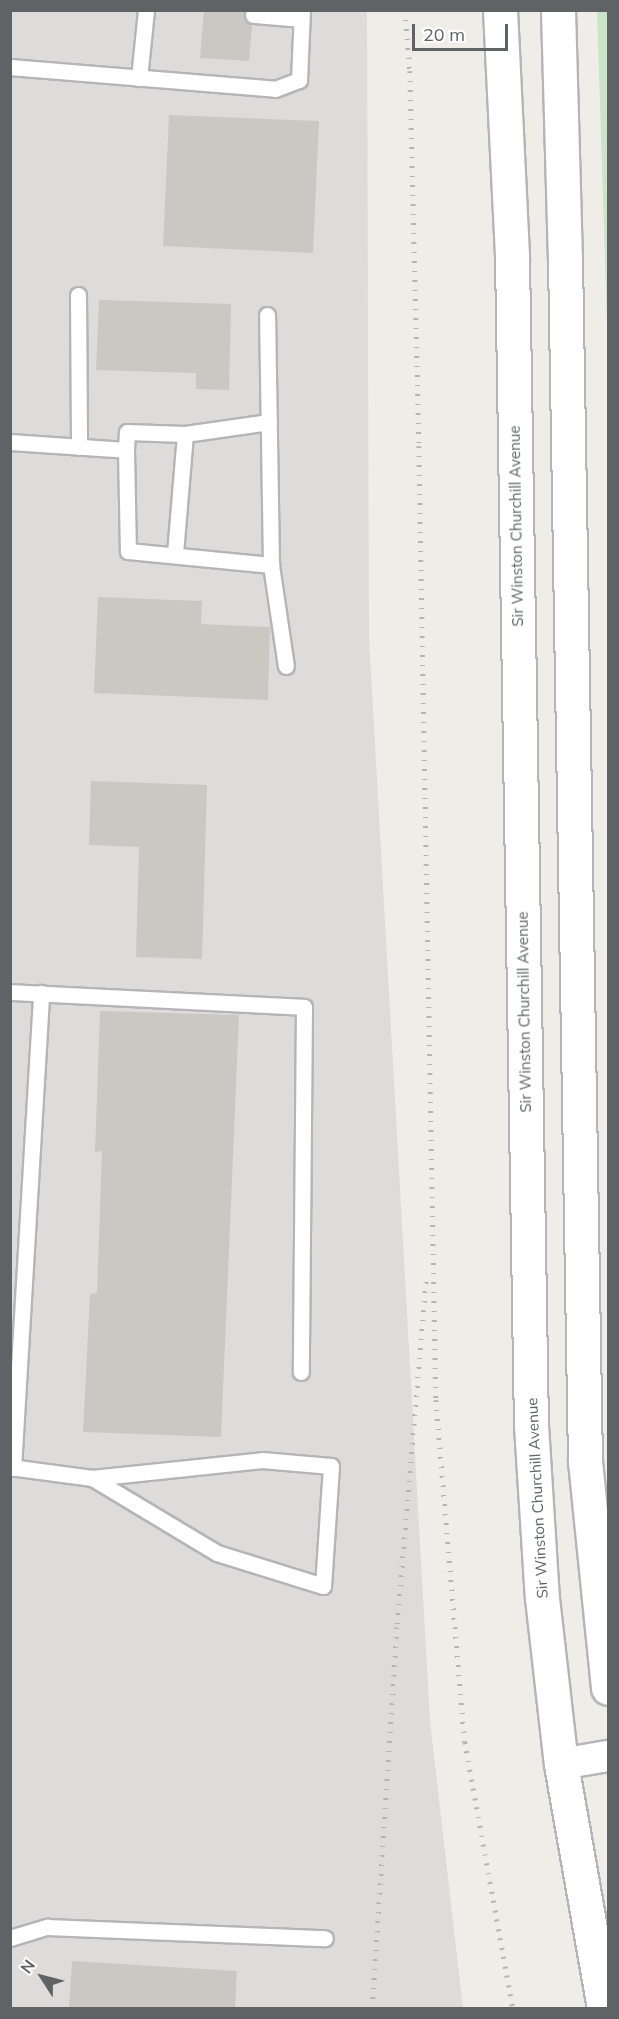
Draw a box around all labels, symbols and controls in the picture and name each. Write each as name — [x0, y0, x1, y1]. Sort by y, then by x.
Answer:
scale bar — [415, 12, 511, 50]
text: 20 m — [423, 23, 465, 46]
street label: Sir Winston Churchill Avenue — [505, 425, 527, 627]
street label: Sir Winston Churchill Avenue — [513, 911, 535, 1113]
street label: Sir Winston Churchill Avenue — [523, 1397, 551, 1599]
north arrow — [12, 1947, 72, 2007]
text: N — [16, 1956, 39, 1977]

